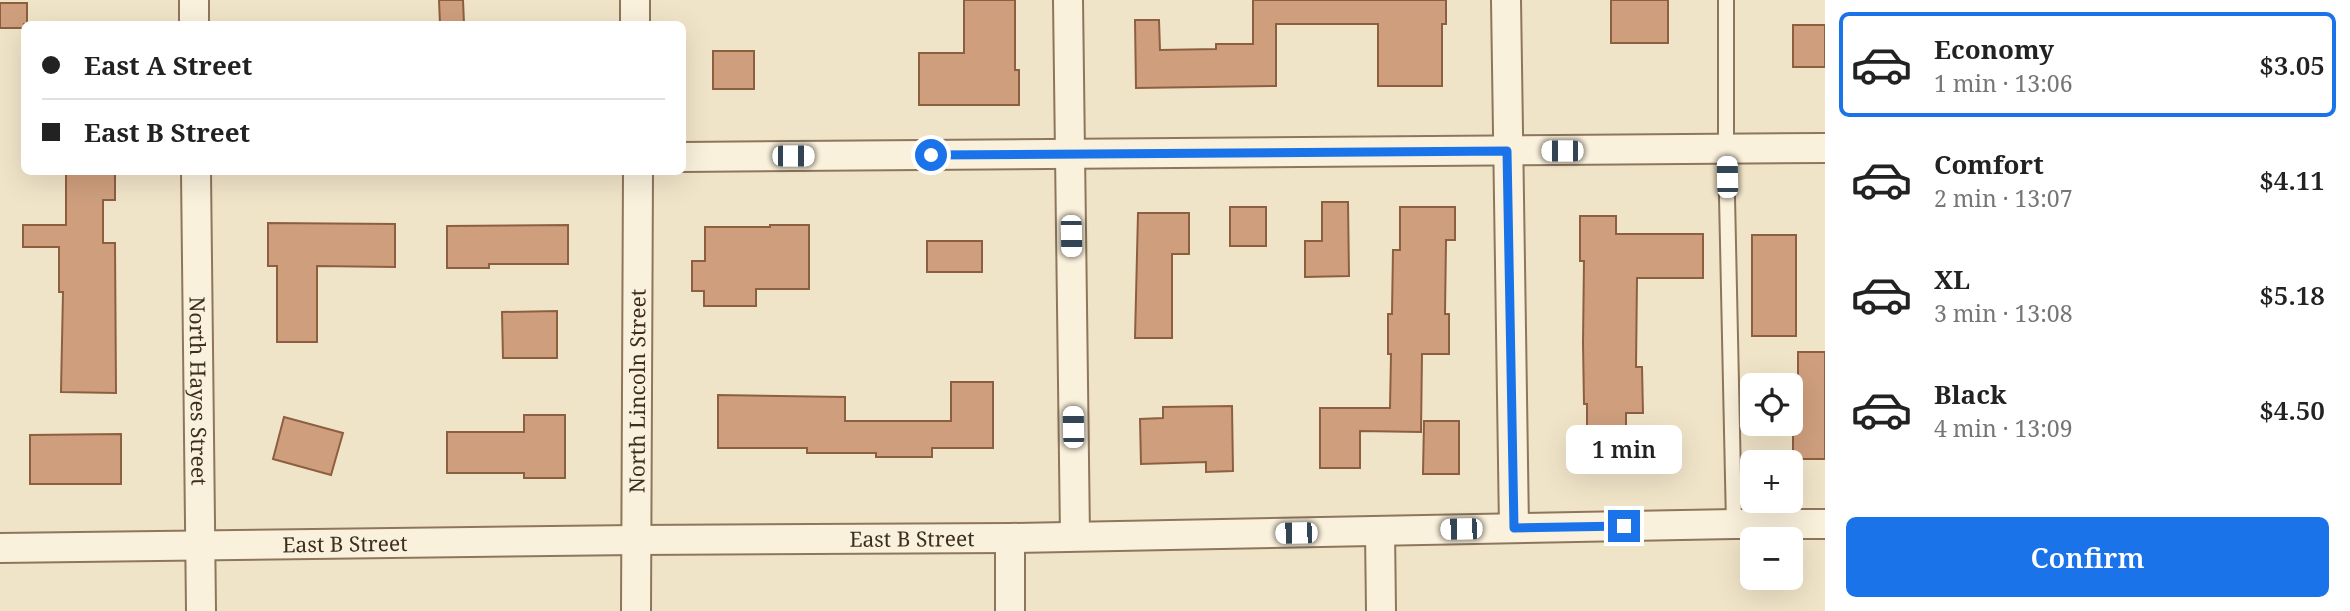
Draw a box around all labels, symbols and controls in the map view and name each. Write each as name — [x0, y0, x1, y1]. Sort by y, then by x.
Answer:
text: Economy — [1934, 31, 2054, 67]
icon: car — [1850, 33, 1913, 96]
text: East A Street — [84, 47, 252, 83]
text: $3.05 — [2259, 47, 2325, 83]
text: 1 min · 13:06 — [1934, 67, 2072, 99]
text: East B Street — [84, 114, 250, 150]
route start — [915, 139, 947, 171]
car — [1542, 141, 1584, 162]
car — [773, 146, 815, 167]
text: Comfort — [1934, 146, 2044, 182]
icon: car — [1850, 148, 1913, 211]
car — [1717, 156, 1738, 198]
text: $4.11 — [2259, 162, 2325, 198]
text: 2 min · 13:07 — [1934, 182, 2072, 214]
car — [1061, 215, 1082, 257]
text: XL — [1934, 261, 1970, 297]
icon: car — [1850, 263, 1913, 326]
text: $5.18 — [2259, 277, 2325, 313]
street label: North Lincoln Street — [623, 289, 651, 493]
street label: North Hayes Street — [183, 296, 214, 486]
text: 3 min · 13:08 — [1934, 297, 2072, 329]
map controls — [1740, 373, 1803, 590]
button: locate — [1740, 373, 1803, 436]
text: Black — [1934, 376, 2007, 412]
icon: car — [1850, 378, 1913, 441]
text: $4.50 — [2259, 392, 2325, 428]
car — [1063, 406, 1084, 448]
text: 4 min · 13:09 — [1934, 412, 2072, 444]
callout: 1 min — [1566, 424, 1682, 474]
text: 1 min — [1592, 433, 1656, 465]
button: + — [1740, 450, 1803, 513]
route end — [1608, 510, 1640, 542]
button: Confirm — [1846, 517, 2329, 597]
car — [1440, 518, 1483, 540]
car — [1275, 522, 1318, 544]
street label: East B Street — [849, 524, 975, 553]
button: − — [1740, 527, 1803, 590]
street label: East B Street — [282, 529, 408, 558]

